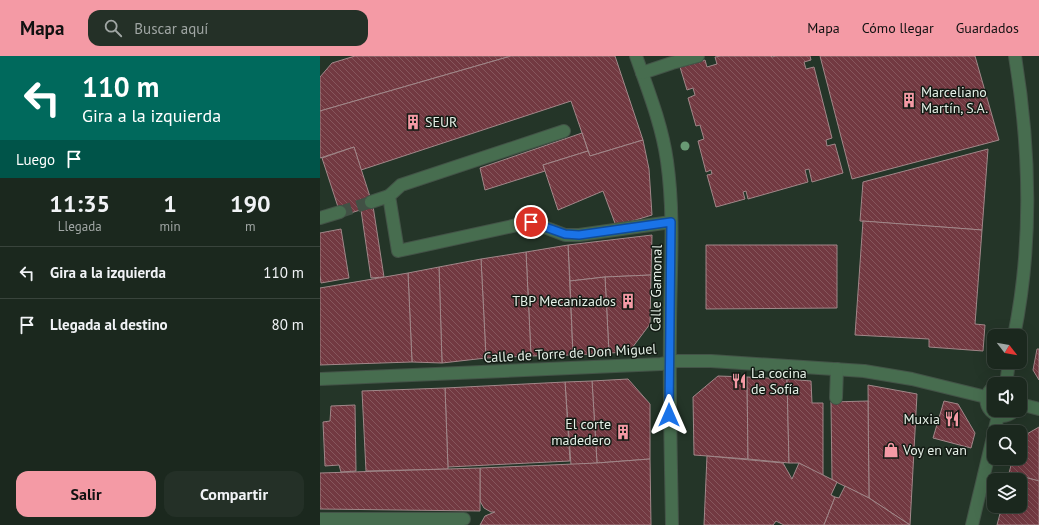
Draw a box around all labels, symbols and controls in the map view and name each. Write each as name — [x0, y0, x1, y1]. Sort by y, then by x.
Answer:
search box — [88, 10, 368, 46]
text: Mapa — [20, 16, 64, 40]
icon: search — [102, 17, 124, 39]
text: Buscar aquí — [134, 19, 208, 38]
text: Mapa — [807, 19, 840, 37]
text: Cómo llegar — [862, 19, 934, 37]
text: Guardados — [956, 19, 1019, 37]
text: 110 m — [82, 68, 159, 105]
icon: left — [16, 72, 68, 124]
place label: Marceliano Martín, S.A. — [921, 83, 988, 117]
building icon: Marceliano Martín, S.A. — [900, 91, 918, 109]
text: Gira a la izquierda — [82, 104, 221, 127]
building icon: SEUR — [404, 113, 422, 131]
place label: SEUR — [425, 113, 457, 131]
icon: arrive — [63, 148, 85, 170]
text: Luego — [16, 150, 55, 169]
text: 11:35 — [49, 188, 110, 219]
text: 1 — [163, 188, 177, 219]
text: 190 — [230, 188, 271, 219]
pin — [514, 205, 548, 239]
icon: arrive — [520, 211, 542, 233]
text: Llegada — [58, 218, 102, 235]
text: min — [159, 218, 181, 235]
text: m — [245, 218, 256, 235]
street label: Calle Gamonal — [646, 244, 666, 332]
icon: left — [16, 262, 38, 284]
text: Gira a la izquierda — [50, 263, 166, 282]
text: 110 m — [263, 263, 304, 282]
place label: TBP Mecanizados — [512, 292, 616, 310]
building icon: TBP Mecanizados — [619, 292, 637, 310]
icon: arrive — [16, 314, 38, 336]
text: Llegada al destino — [50, 315, 168, 334]
text: 80 m — [271, 315, 304, 334]
north arrow — [987, 329, 1027, 369]
map controls — [987, 329, 1027, 513]
street label: Calle de Torre de Don Miguel — [483, 339, 657, 367]
place label: La cocina de Sofía — [751, 364, 807, 398]
restaurant icon: La cocina de Sofía — [730, 372, 748, 390]
button: sound — [987, 377, 1027, 417]
position arrow — [648, 394, 690, 436]
place label: Muxia — [903, 410, 940, 428]
restaurant icon: Muxia — [943, 410, 961, 428]
place label: El corte madedero — [551, 415, 611, 449]
building icon: El corte madedero — [614, 423, 632, 441]
button: search — [987, 425, 1027, 465]
shop icon: Voy en van — [882, 441, 900, 459]
place label: Voy en van — [902, 441, 967, 459]
button: Salir — [16, 471, 156, 517]
button: Compartir — [164, 471, 304, 517]
button: layers — [987, 473, 1027, 513]

